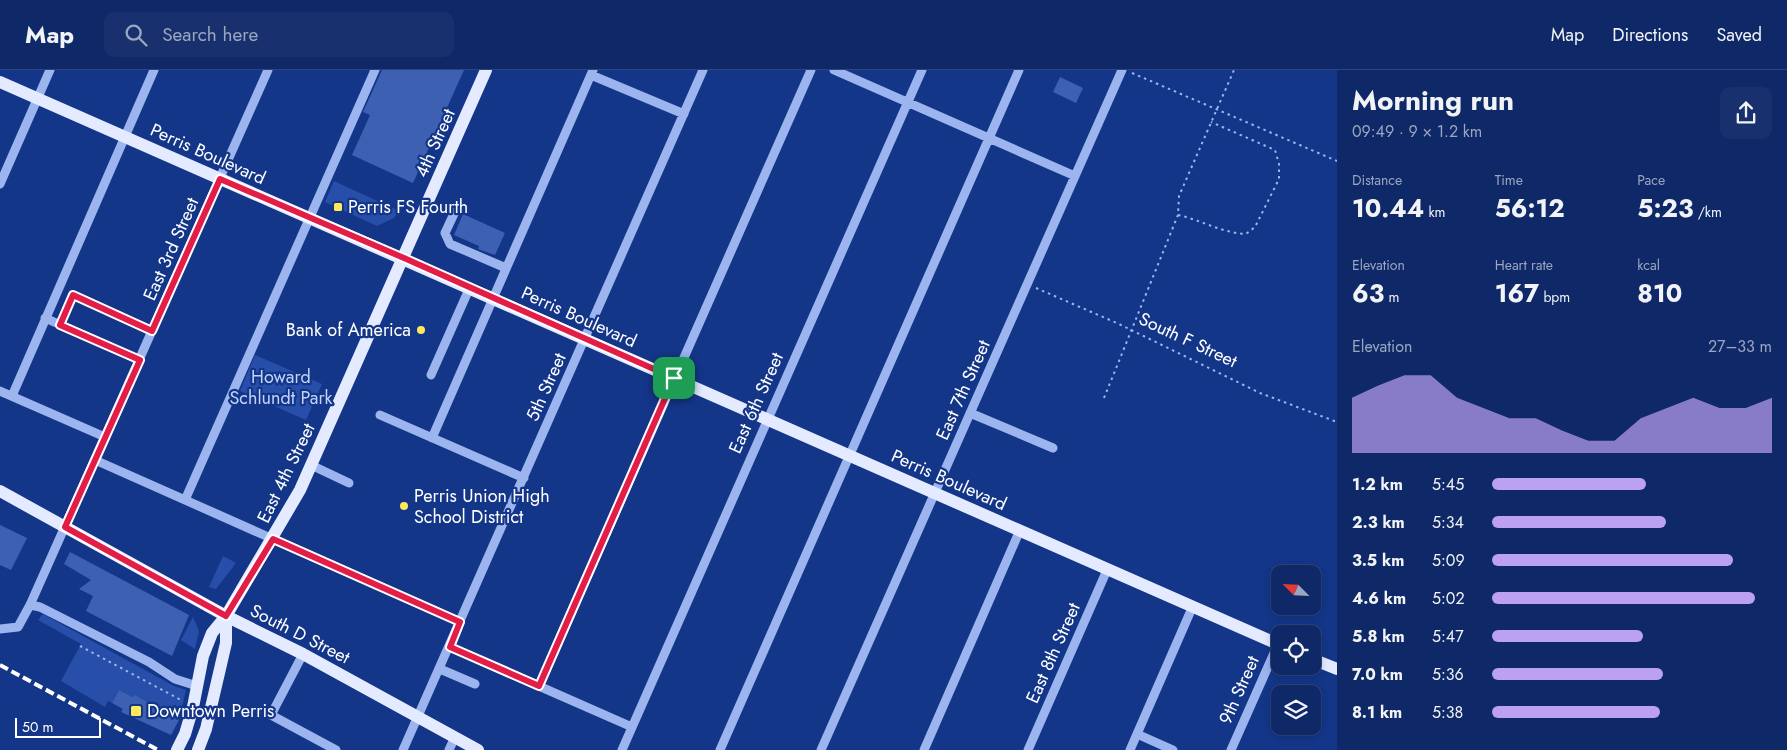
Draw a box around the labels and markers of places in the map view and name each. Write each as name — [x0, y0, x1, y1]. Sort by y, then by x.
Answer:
place label: Perris FS Fourth — [348, 194, 468, 220]
marker: Perris FS Fourth — [332, 201, 344, 213]
place label: Bank of America — [286, 317, 411, 343]
marker: Bank of America — [415, 324, 427, 336]
pin — [653, 357, 695, 399]
place label: Perris Union High School District — [414, 483, 550, 530]
marker: Perris Union High School District — [398, 500, 410, 512]
place label: Downtown Perris — [147, 698, 274, 724]
marker: Downtown Perris — [129, 704, 143, 718]

